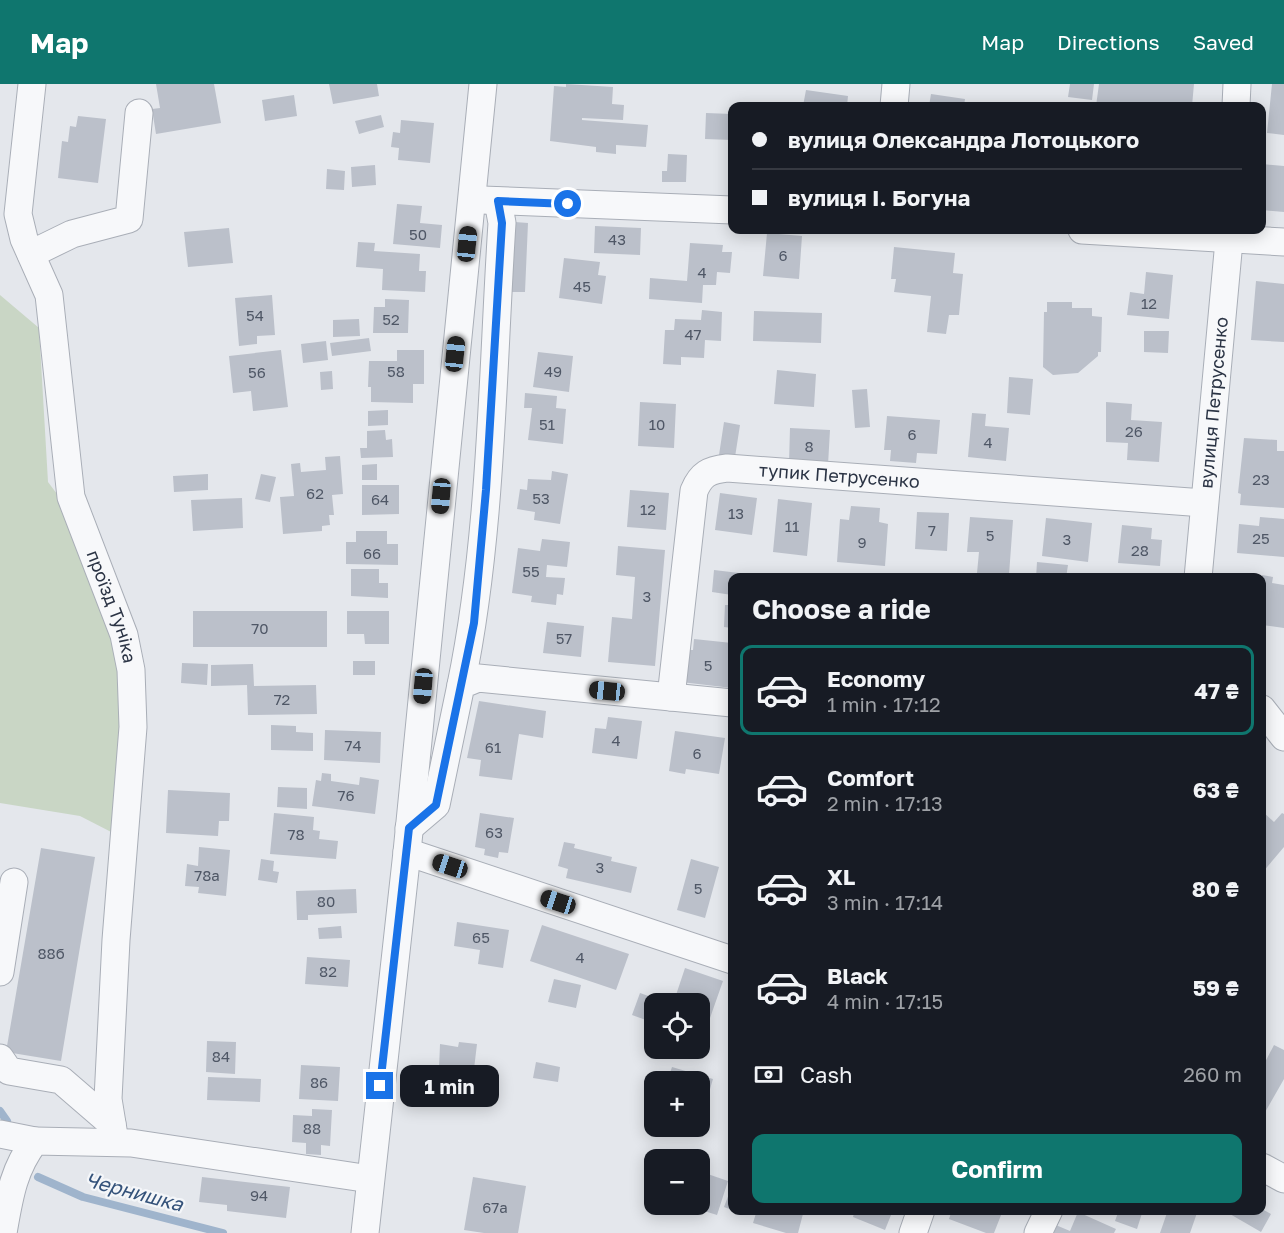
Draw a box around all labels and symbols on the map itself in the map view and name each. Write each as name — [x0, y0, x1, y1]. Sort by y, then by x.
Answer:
route start — [554, 190, 581, 217]
house number: 50 — [409, 225, 427, 243]
car — [456, 225, 478, 263]
house number: 43 — [608, 230, 626, 248]
house number: 6 — [778, 246, 788, 264]
house number: 4 — [697, 263, 707, 281]
house number: 45 — [573, 277, 591, 295]
house number: 12 — [1141, 294, 1157, 312]
house number: 54 — [246, 306, 264, 324]
house number: 52 — [382, 310, 400, 328]
street label: вулиця Петрусенко — [1194, 316, 1232, 489]
house number: 47 — [684, 325, 702, 343]
car — [444, 335, 466, 373]
house number: 58 — [387, 362, 405, 380]
house number: 49 — [544, 362, 562, 380]
house number: 56 — [248, 363, 266, 381]
house number: 51 — [539, 415, 555, 433]
house number: 10 — [649, 415, 665, 433]
house number: 26 — [1125, 422, 1143, 440]
house number: 6 — [907, 425, 917, 443]
house number: 4 — [983, 433, 993, 451]
house number: 8 — [804, 437, 814, 455]
street label: тупик Петрусенко — [758, 458, 921, 492]
house number: 23 — [1252, 470, 1270, 488]
car — [430, 477, 452, 515]
house number: 62 — [306, 484, 324, 502]
house number: 53 — [532, 489, 550, 507]
house number: 64 — [371, 490, 389, 508]
house number: 12 — [640, 500, 656, 518]
house number: 13 — [728, 504, 744, 522]
house number: 11 — [785, 517, 799, 535]
house number: 7 — [928, 521, 936, 539]
house number: 5 — [986, 526, 994, 544]
house number: 25 — [1252, 529, 1270, 547]
house number: 3 — [1063, 530, 1071, 548]
house number: 9 — [857, 533, 867, 551]
house number: 28 — [1131, 541, 1149, 559]
house number: 66 — [363, 544, 381, 562]
street label: проїзд Туніка — [82, 547, 141, 665]
house number: 55 — [522, 562, 540, 580]
house number: 3 — [643, 587, 651, 605]
house number: 70 — [251, 619, 269, 637]
house number: 57 — [556, 629, 572, 647]
house number: 5 — [704, 656, 712, 674]
car — [412, 667, 434, 705]
car — [588, 680, 626, 702]
house number: 72 — [274, 690, 290, 708]
house number: 4 — [611, 731, 621, 749]
house number: 74 — [344, 736, 362, 754]
house number: 61 — [485, 738, 501, 756]
house number: 6 — [692, 744, 702, 762]
house number: 76 — [337, 786, 355, 804]
house number: 63 — [485, 823, 503, 841]
house number: 78 — [287, 825, 305, 843]
car — [430, 852, 470, 880]
house number: 3 — [596, 858, 604, 876]
house number: 78а — [194, 866, 220, 884]
house number: 5 — [694, 879, 702, 897]
car — [538, 888, 578, 916]
house number: 80 — [317, 892, 335, 910]
house number: 65 — [472, 928, 490, 946]
house number: 88б — [37, 944, 65, 962]
house number: 4 — [575, 948, 585, 966]
house number: 82 — [319, 962, 337, 980]
house number: 84 — [212, 1047, 230, 1065]
callout: 1 min — [401, 1065, 500, 1107]
route end — [366, 1072, 393, 1099]
house number: 86 — [310, 1073, 328, 1091]
house number: 88 — [303, 1119, 321, 1137]
water label: Чернишка — [83, 1166, 187, 1216]
house number: 94 — [250, 1186, 268, 1204]
house number: 67а — [482, 1198, 508, 1216]

